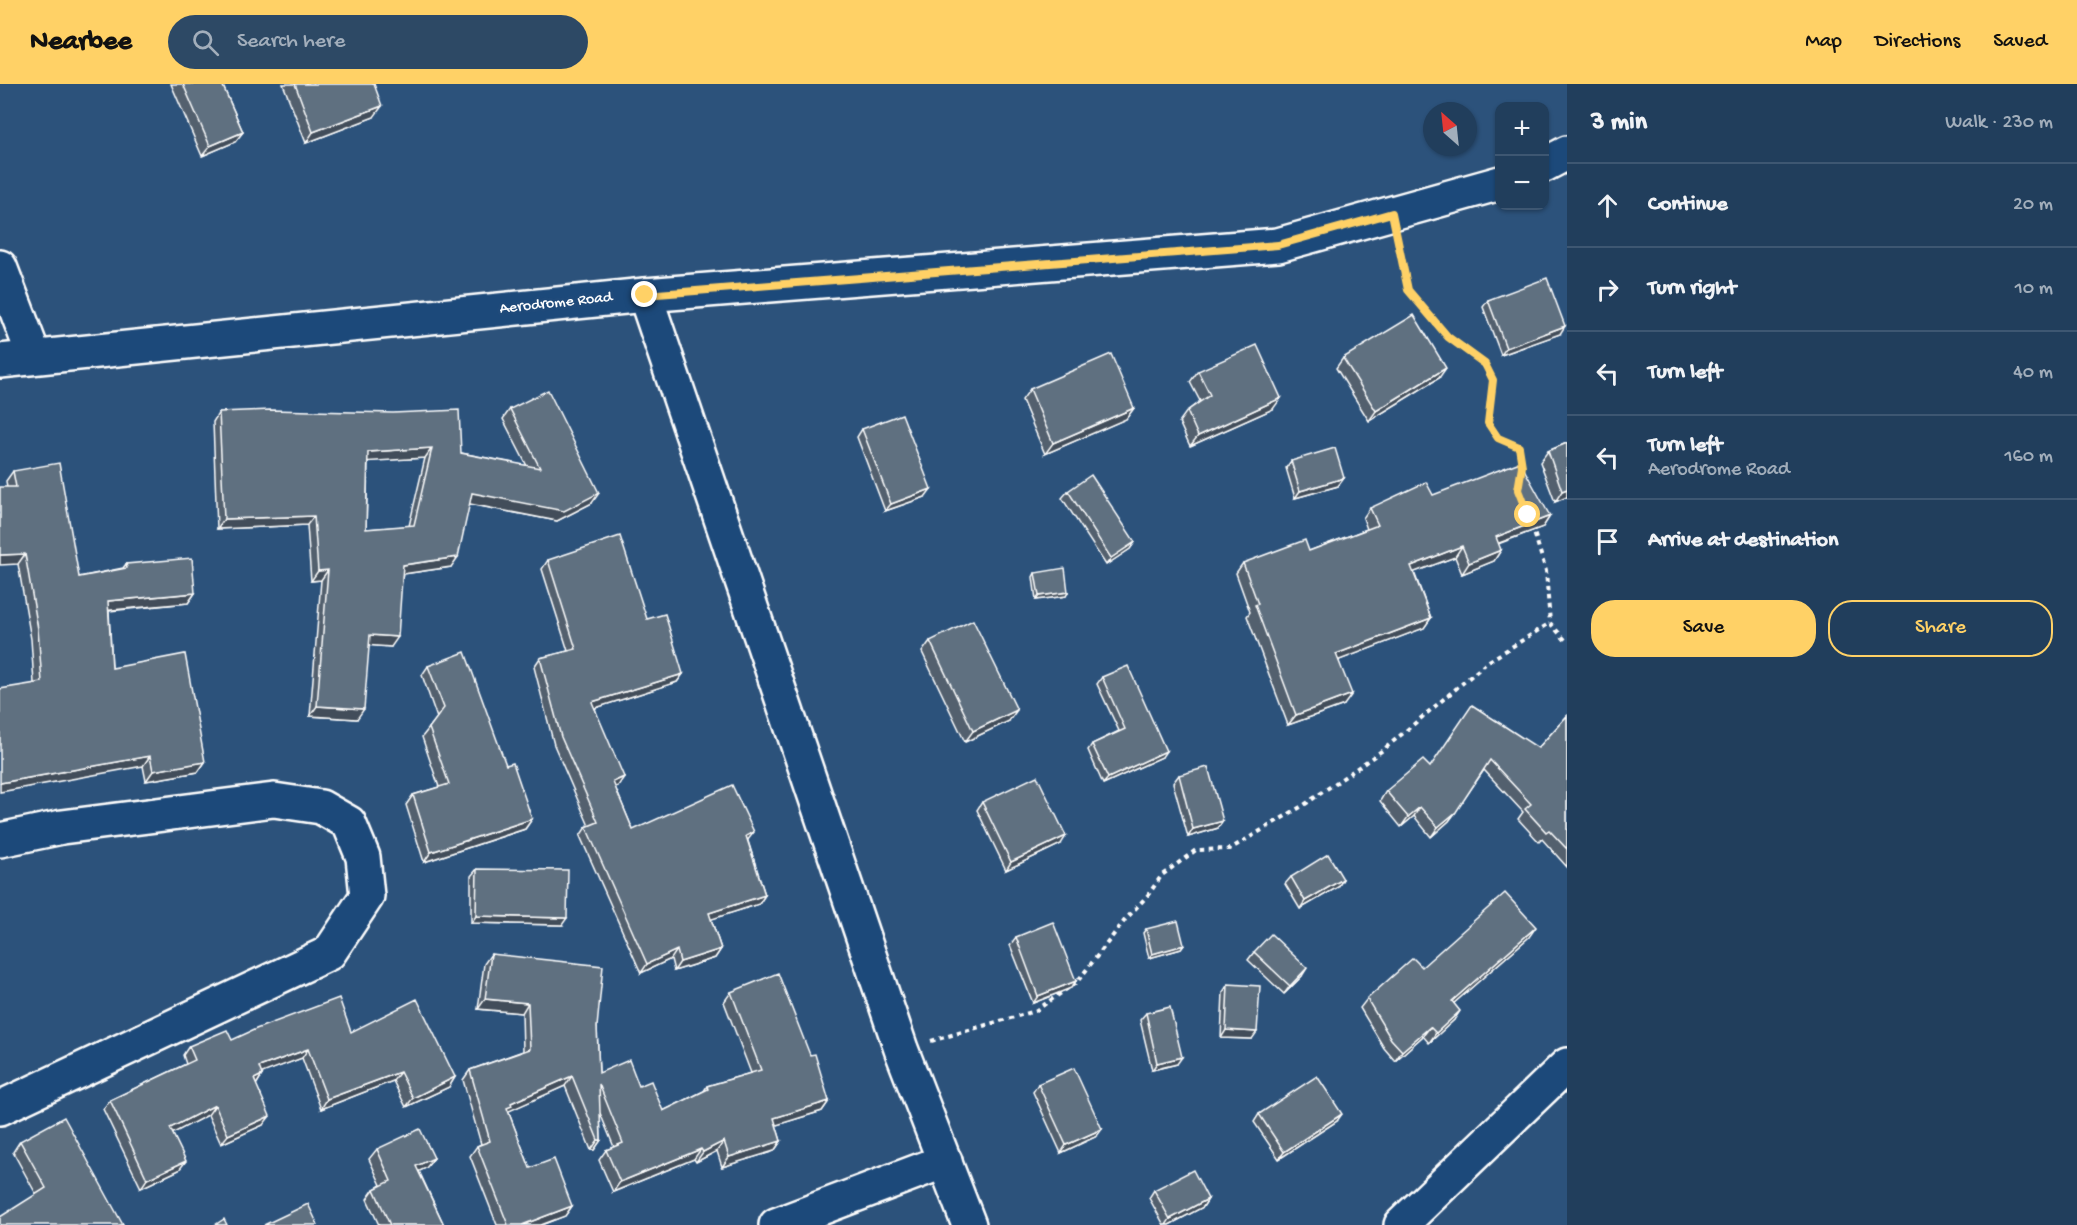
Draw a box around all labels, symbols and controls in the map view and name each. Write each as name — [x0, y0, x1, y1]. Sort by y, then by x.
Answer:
search box — [168, 15, 588, 69]
text: Nearbee — [30, 26, 132, 59]
icon: search — [189, 26, 222, 59]
text: Search here — [237, 29, 345, 55]
text: Map — [1805, 30, 1842, 55]
text: Directions — [1875, 30, 1960, 55]
text: Saved — [1993, 30, 2047, 55]
north arrow — [1423, 102, 1477, 156]
map controls — [1495, 102, 1549, 210]
button: + — [1495, 102, 1549, 156]
text: 3 min — [1591, 108, 1647, 139]
text: Walk · 230 m — [1945, 112, 2053, 135]
button: − — [1495, 156, 1549, 210]
icon: ahead — [1591, 189, 1624, 222]
text: Continue — [1648, 192, 1728, 218]
text: 20 m — [2013, 194, 2053, 217]
icon: right — [1591, 273, 1624, 306]
text: Turn right — [1648, 276, 1736, 302]
text: 10 m — [2015, 278, 2053, 301]
route end — [631, 281, 657, 307]
street label: Aerodrome Road — [499, 288, 615, 319]
icon: left — [1591, 357, 1624, 390]
text: Turn left — [1648, 360, 1722, 386]
text: 40 m — [2013, 362, 2053, 385]
text: Turn left — [1648, 433, 1722, 459]
icon: left — [1591, 441, 1624, 474]
text: 160 m — [2004, 446, 2053, 469]
text: Aerodrome Road — [1648, 459, 1790, 482]
route start — [1514, 501, 1540, 527]
icon: arrive — [1591, 525, 1624, 558]
text: Arrive at destination — [1648, 528, 1838, 554]
button: Save — [1591, 600, 1816, 657]
button: Share — [1828, 600, 2053, 657]

